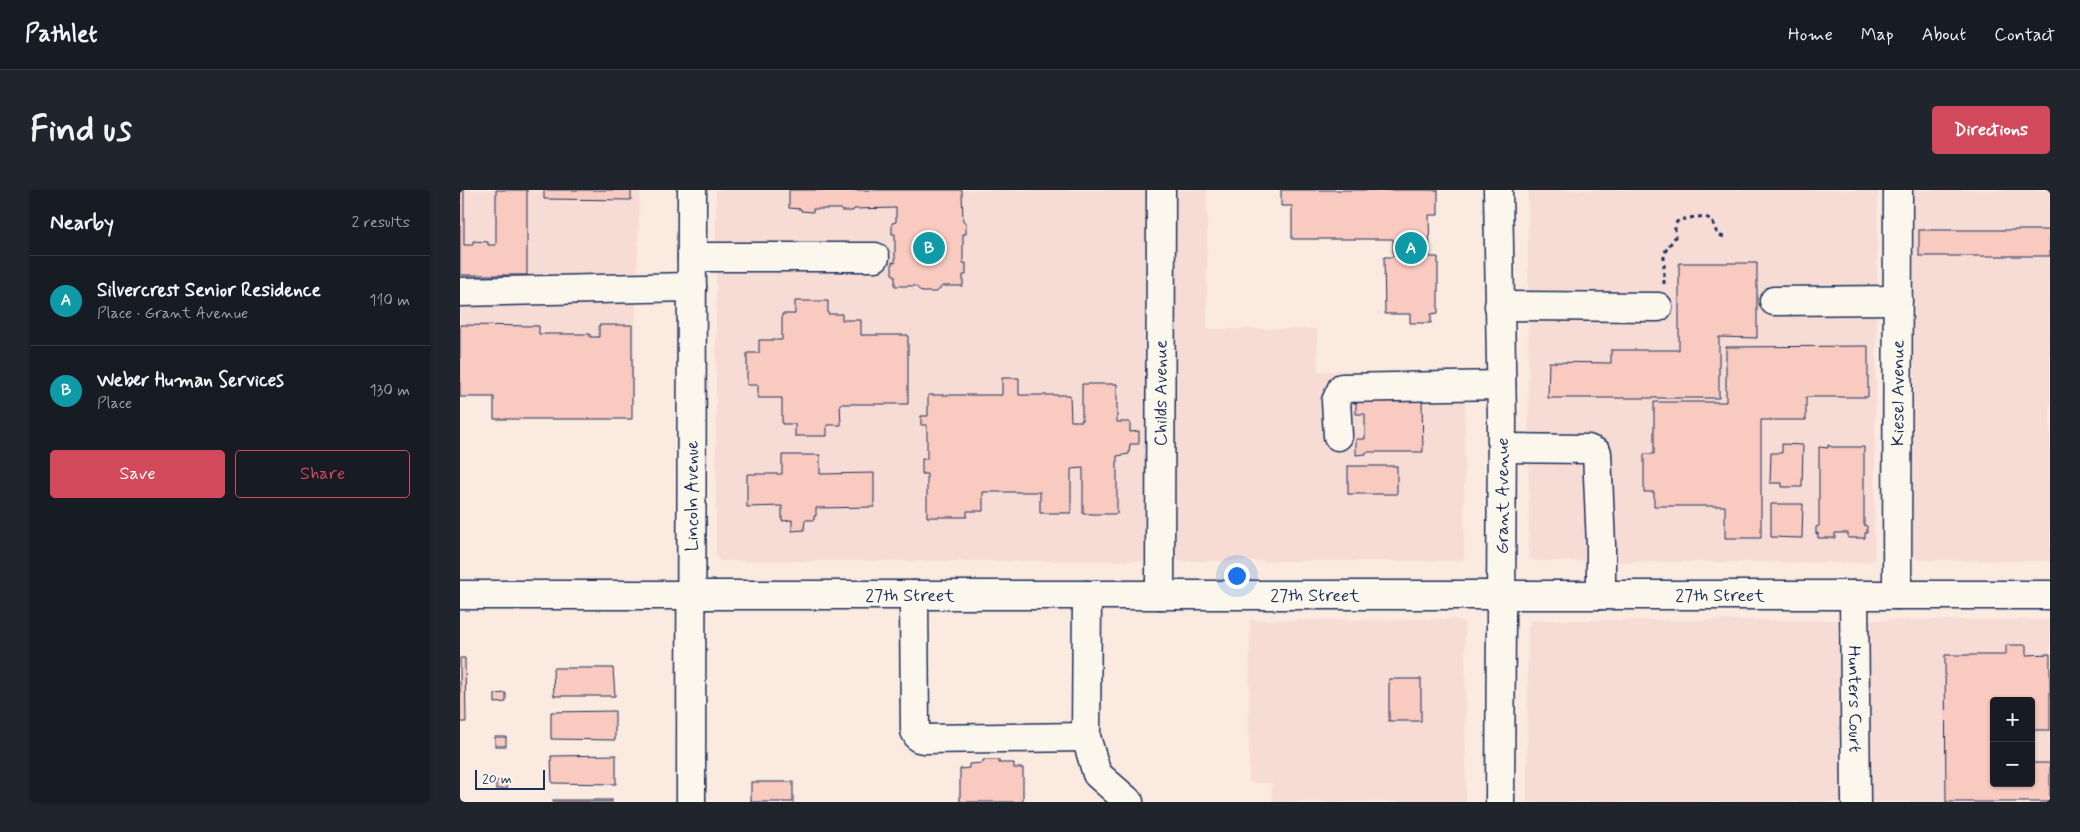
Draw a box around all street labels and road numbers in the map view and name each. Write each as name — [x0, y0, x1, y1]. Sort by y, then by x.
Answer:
street label: Childs Avenue — [1149, 340, 1174, 446]
street label: Kiesel Avenue — [1886, 340, 1911, 446]
street label: Grant Avenue — [1491, 438, 1515, 554]
street label: Lincoln Avenue — [680, 440, 705, 552]
street label: 27th Street — [865, 584, 955, 608]
street label: 27th Street — [1270, 584, 1360, 608]
street label: 27th Street — [1675, 584, 1765, 608]
street label: Hunters Court — [1841, 645, 1867, 753]

